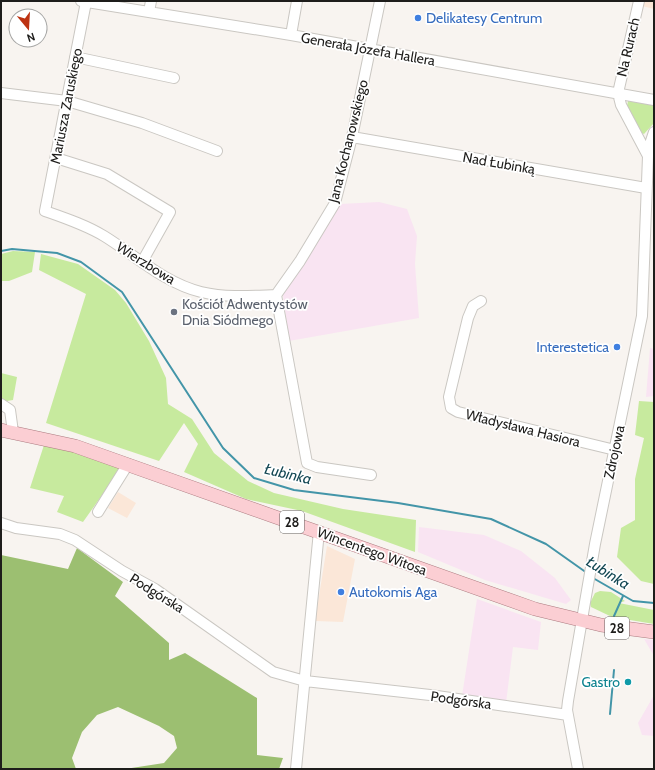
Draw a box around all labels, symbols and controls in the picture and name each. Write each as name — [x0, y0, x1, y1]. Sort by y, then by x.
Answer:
north arrow — [8, 8, 48, 48]
place label: Delikatesy Centrum — [426, 9, 542, 27]
marker: Delikatesy Centrum — [413, 13, 423, 23]
street label: Na Rurach — [612, 16, 644, 78]
street label: Generała Józefa Hallera — [300, 28, 437, 70]
text: N — [25, 30, 37, 45]
street label: Mariusza Zaruskiego — [46, 46, 86, 166]
street label: Jana Kochanowskiego — [324, 77, 372, 205]
street label: Nad Łubinką — [461, 148, 537, 178]
street label: Wierzbowa — [113, 238, 179, 288]
place label: Kościół Adwentystów Dnia Siódmego — [182, 295, 308, 329]
marker: Kościół Adwentystów Dnia Siódmego — [169, 307, 179, 317]
place label: Interestetica — [536, 338, 609, 356]
marker: Interestetica — [612, 342, 622, 352]
street label: Władysława Hasiora — [464, 405, 583, 451]
street label: Zdrojowa — [600, 423, 629, 480]
water label: Łubinka — [263, 460, 313, 488]
road number: 28 — [280, 511, 304, 533]
street label: Wincentego Witosa — [315, 523, 430, 579]
water label: Łubinka — [583, 553, 633, 593]
street label: Podgórska — [126, 569, 188, 617]
place label: Autokomis Aga — [349, 583, 437, 601]
marker: Autokomis Aga — [336, 587, 346, 597]
road number: 28 — [605, 617, 629, 639]
place label: Gastro — [581, 673, 620, 691]
marker: Gastro — [623, 677, 633, 687]
street label: Podgórska — [429, 687, 493, 713]

